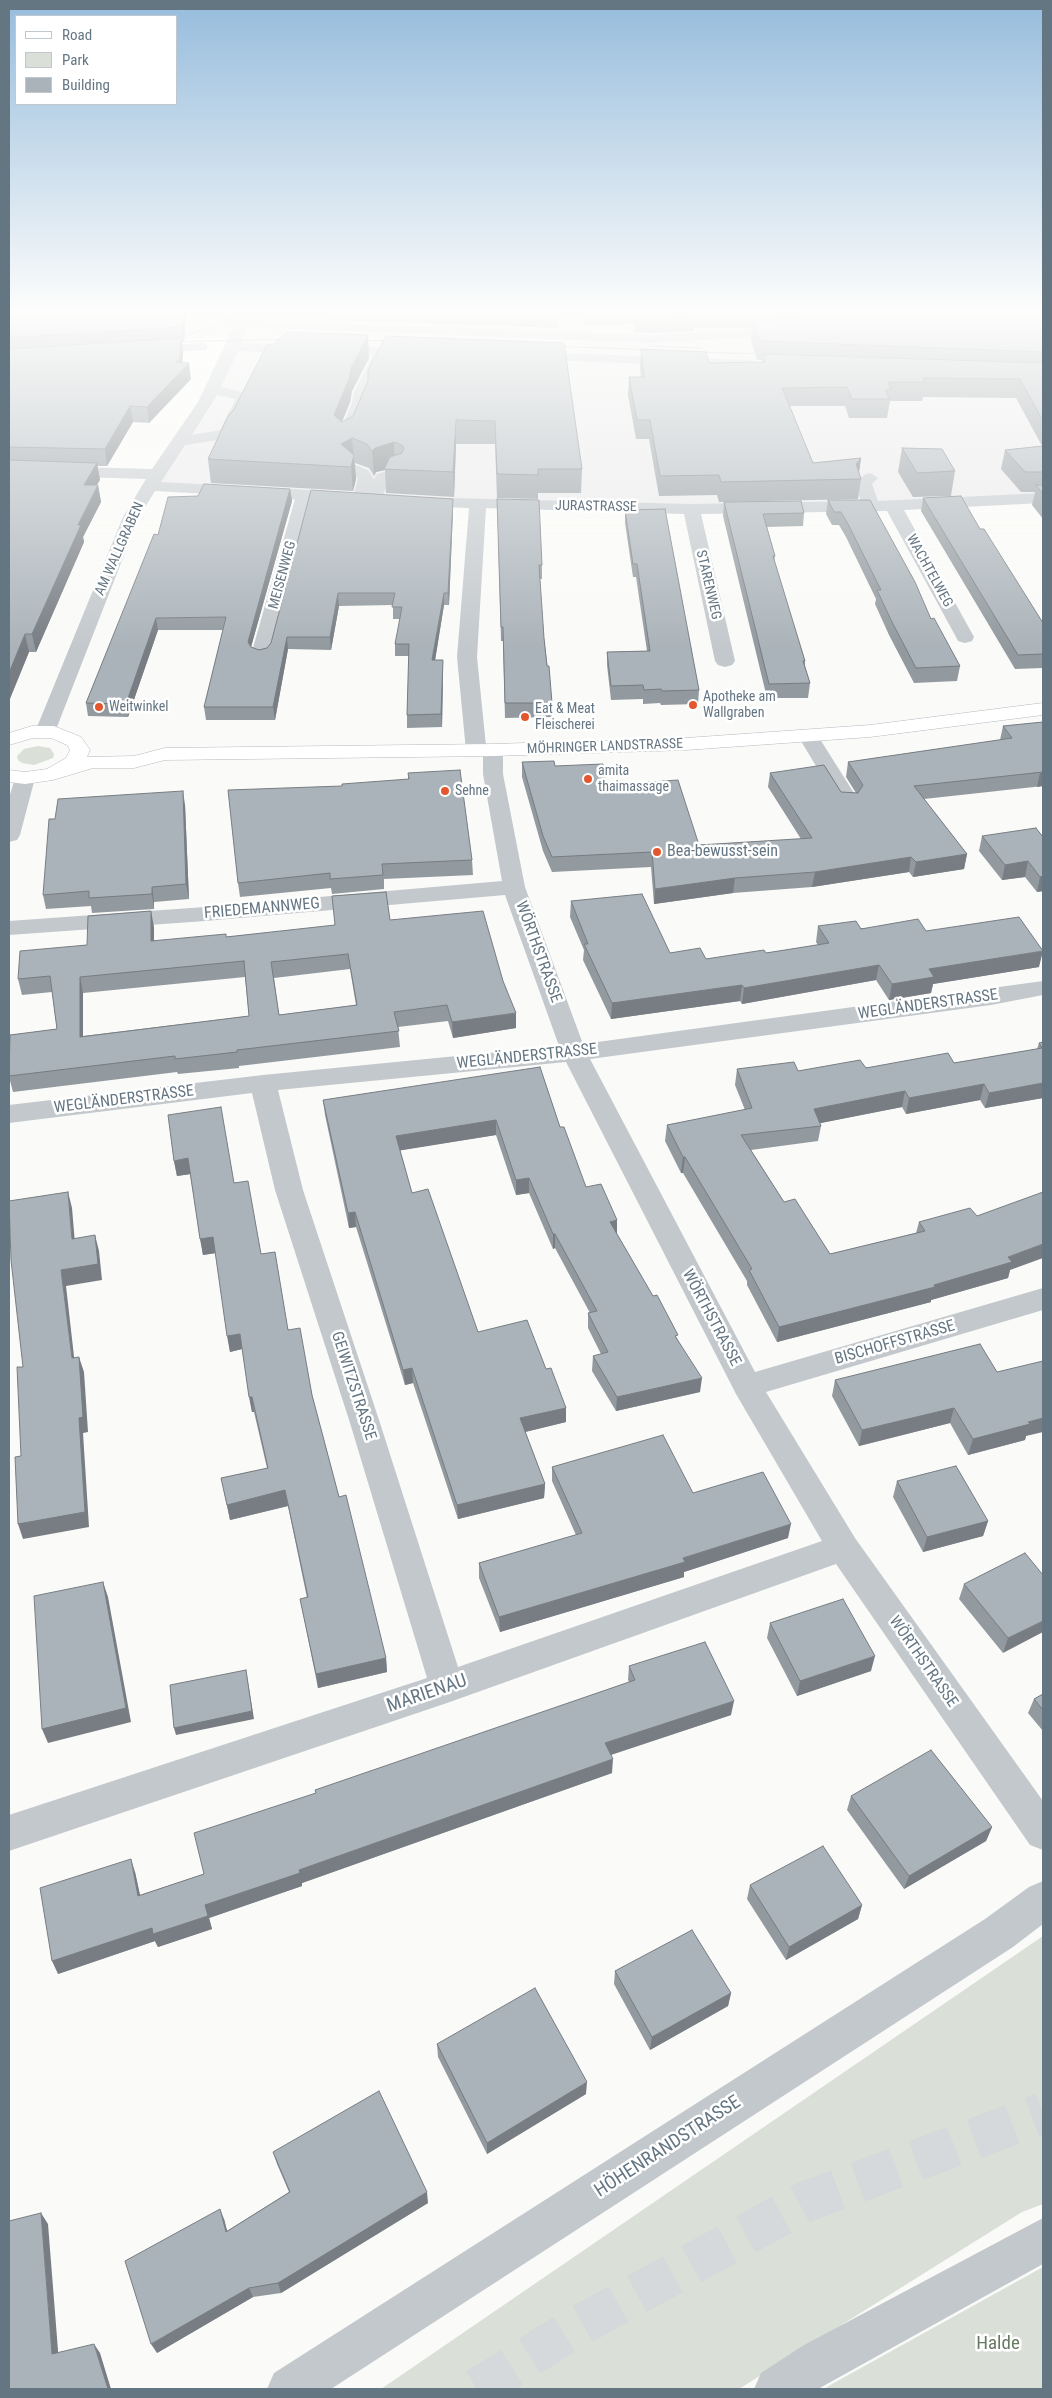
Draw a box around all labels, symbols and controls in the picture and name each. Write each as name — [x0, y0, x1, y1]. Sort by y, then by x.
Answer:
legend — [15, 15, 178, 105]
text: Road — [62, 26, 92, 44]
text: Park — [62, 51, 89, 69]
text: Building — [62, 76, 110, 94]
street label: JURASTRASSE — [555, 498, 637, 516]
street label: AM WALLGRABEN — [92, 500, 148, 598]
street label: WACHTELWEG — [902, 532, 956, 610]
street label: MEISENWEG — [266, 539, 300, 611]
street label: STARENWEG — [692, 549, 724, 621]
place label: Apotheke am Wallgraben — [703, 689, 776, 722]
place label: Weitwinkel — [109, 699, 168, 715]
marker: Apotheke am Wallgraben — [687, 699, 699, 711]
marker: Weitwinkel — [93, 701, 105, 713]
place label: Eat & Meat Fleischerei — [535, 701, 595, 734]
marker: Eat & Meat Fleischerei — [519, 711, 531, 723]
street label: MÖHRINGER LANDSTRASSE — [527, 736, 683, 758]
place label: amita thaimassage — [598, 763, 669, 796]
marker: amita thaimassage — [582, 773, 594, 785]
place label: Sehne — [455, 783, 489, 799]
marker: Sehne — [439, 785, 451, 797]
place label: Bea-bewusst-sein — [667, 842, 778, 862]
marker: Bea-bewusst-sein — [651, 846, 663, 858]
street label: FRIEDEMANNWEG — [203, 894, 321, 924]
street label: WÖRTHSTRASSE — [511, 899, 565, 1005]
street label: WEGLÄNDERSTRASSE — [857, 986, 999, 1024]
street label: WEGLÄNDERSTRASSE — [456, 1040, 598, 1074]
street label: WEGLÄNDERSTRASSE — [53, 1082, 195, 1118]
street label: WÖRTHSTRASSE — [677, 1266, 745, 1370]
street label: BISCHOFFSTRASSE — [833, 1317, 957, 1369]
street label: GEIWITZSTRASSE — [326, 1329, 380, 1443]
street label: WÖRTHSTRASSE — [885, 1613, 961, 1711]
street label: MARIENAU — [384, 1670, 470, 1718]
street label: HÖHENRANDSTRASSE — [591, 2091, 745, 2203]
park label: Halde — [976, 2333, 1020, 2355]

